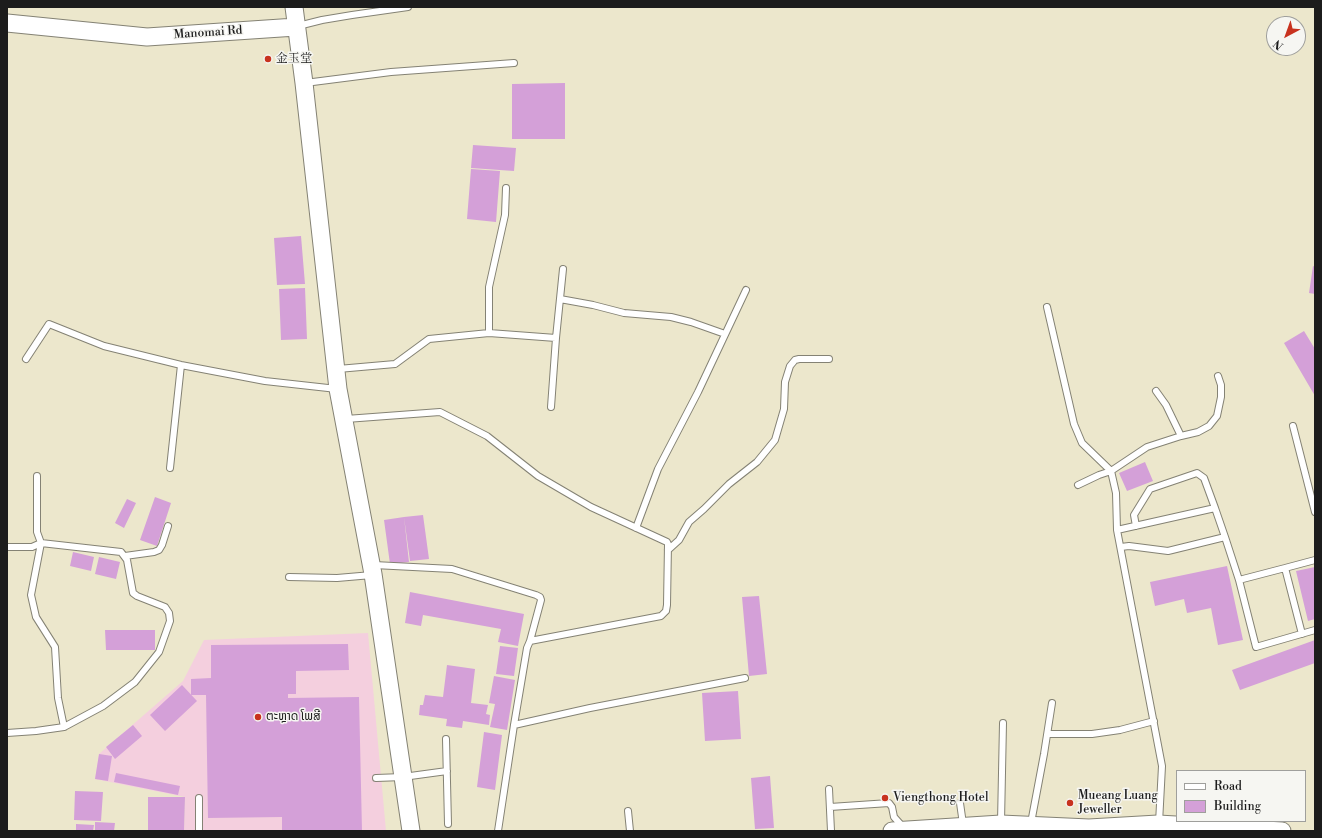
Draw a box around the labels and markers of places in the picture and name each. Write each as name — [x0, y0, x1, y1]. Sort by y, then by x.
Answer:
place label: 金玉堂 — [276, 52, 312, 66]
marker: 金玉堂 — [263, 54, 273, 64]
place label: ຕະຫຼາດ ໂພສີ — [266, 710, 321, 724]
marker: ຕະຫຼາດ ໂພສີ — [253, 712, 263, 722]
place label: Mueang Luang Jeweller — [1078, 789, 1158, 817]
place label: Viengthong Hotel — [893, 791, 988, 805]
marker: Viengthong Hotel — [880, 793, 890, 803]
marker: Mueang Luang Jeweller — [1065, 798, 1075, 808]

